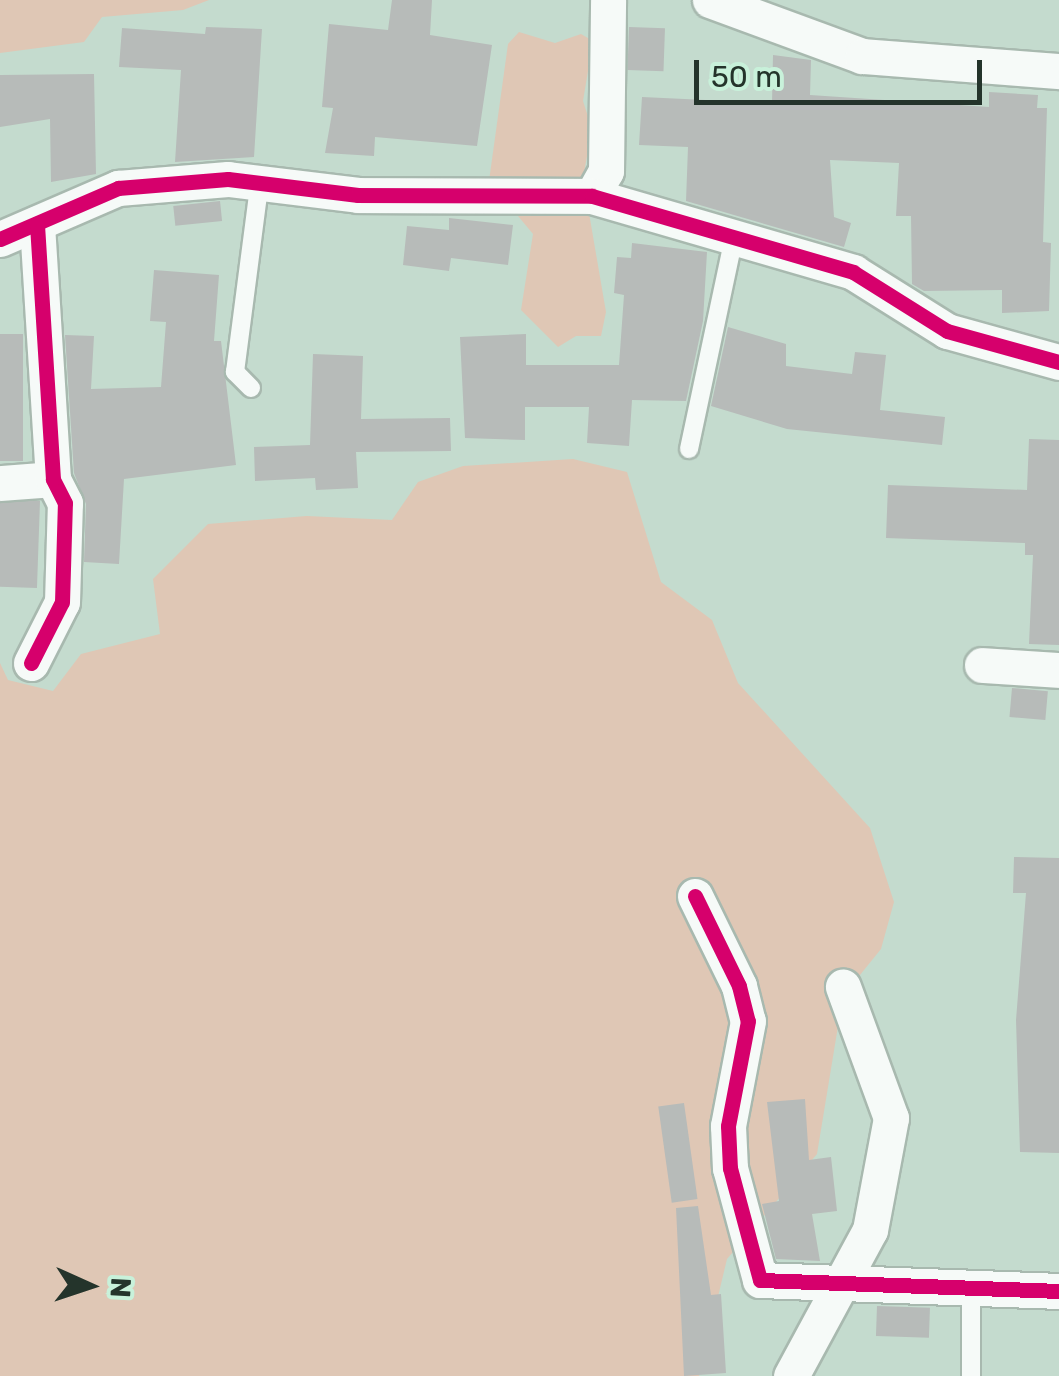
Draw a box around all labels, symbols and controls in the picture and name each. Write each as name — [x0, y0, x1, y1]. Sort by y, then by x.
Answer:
scale bar — [699, 40, 986, 102]
text: 50 m — [711, 59, 782, 95]
north arrow — [40, 1236, 140, 1336]
text: N — [103, 1277, 137, 1299]

